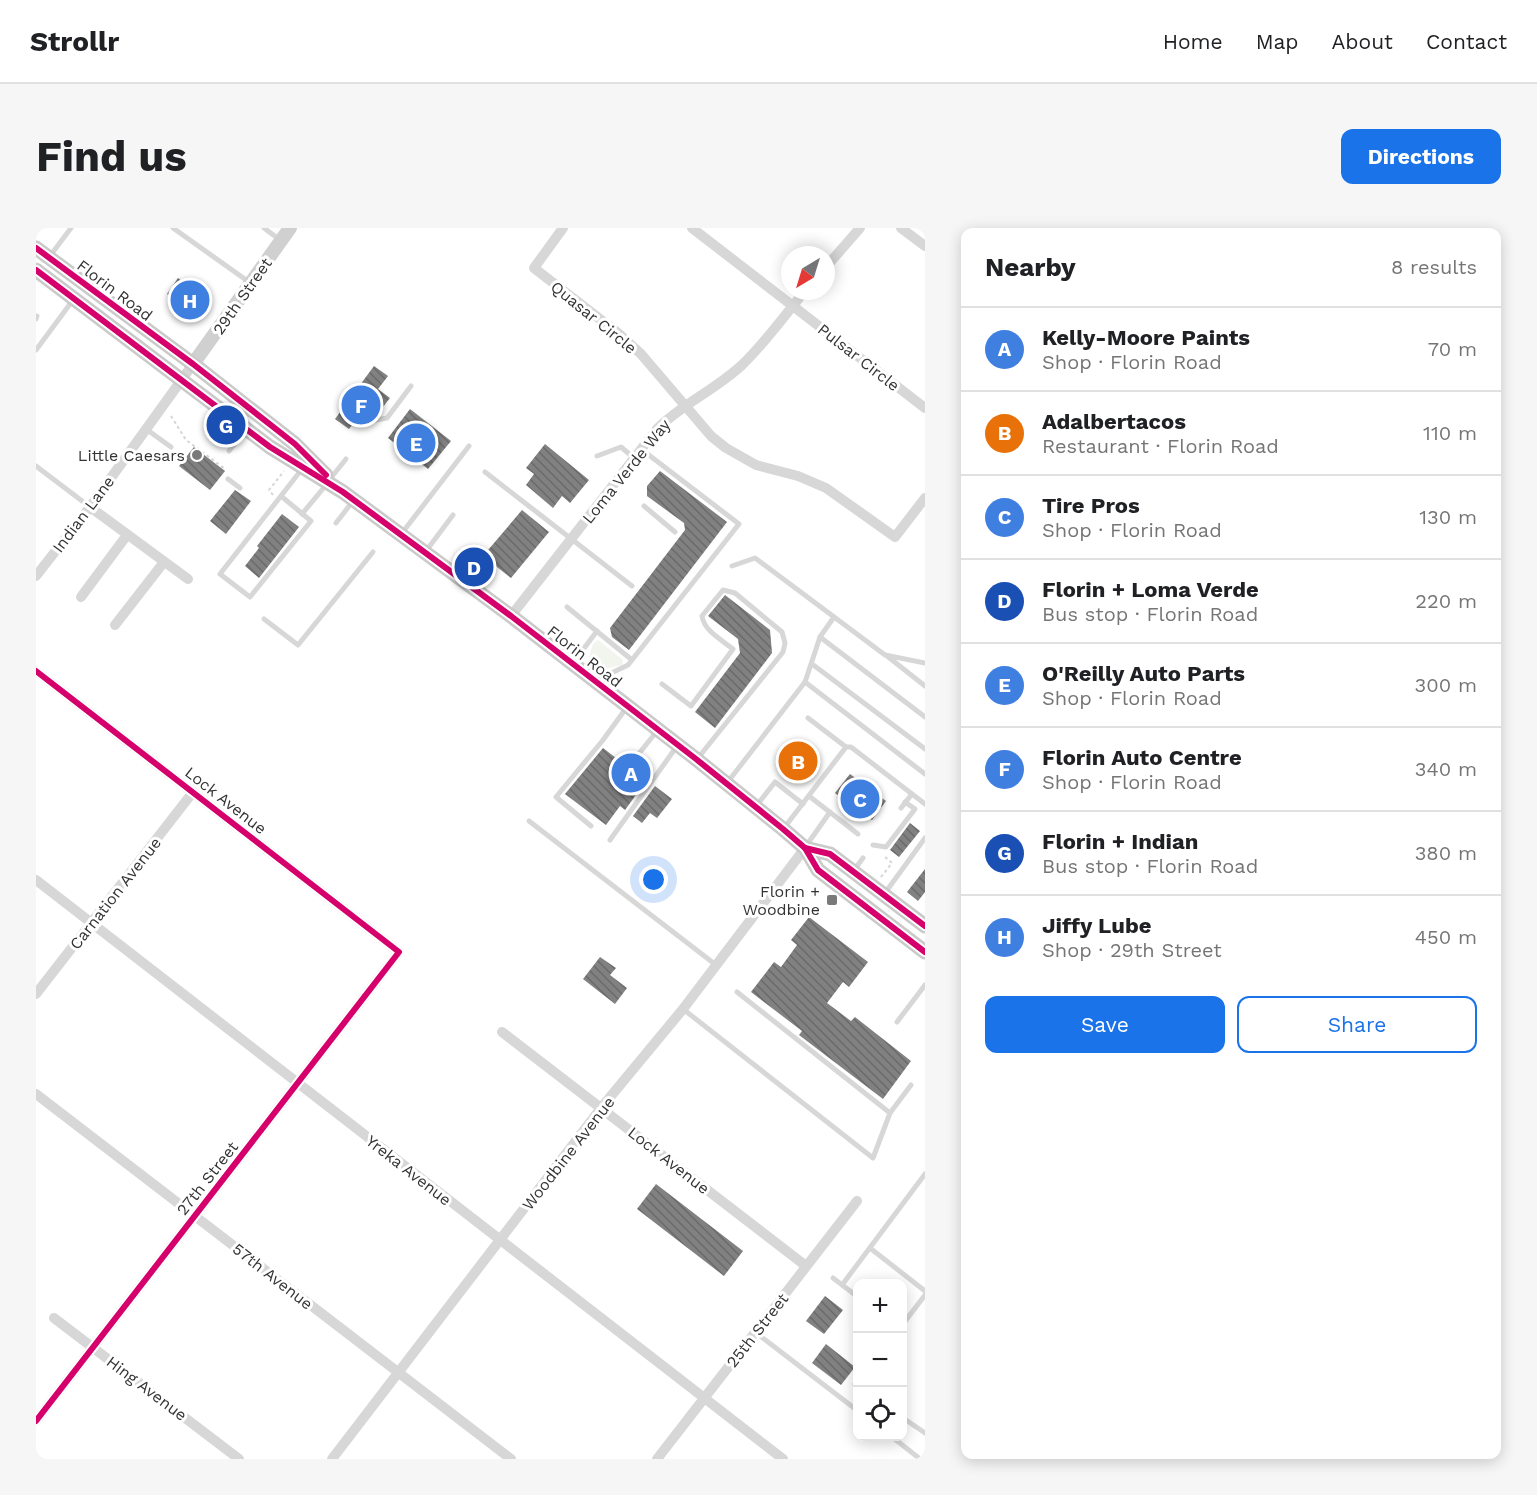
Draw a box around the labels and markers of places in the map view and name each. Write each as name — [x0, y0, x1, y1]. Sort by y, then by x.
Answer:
pin: H — [170, 278, 210, 322]
pin: F — [342, 382, 380, 428]
pin: G — [206, 402, 246, 448]
pin: E — [396, 420, 436, 466]
place label: Little Caesars — [78, 446, 185, 465]
marker: Little Caesars — [190, 448, 204, 462]
pin: D — [454, 544, 494, 590]
pin: B — [778, 738, 818, 784]
pin: A — [612, 750, 650, 796]
pin: C — [840, 776, 880, 822]
place label: Florin + Woodbine — [743, 882, 820, 919]
marker: Florin + Woodbine — [825, 893, 839, 907]

